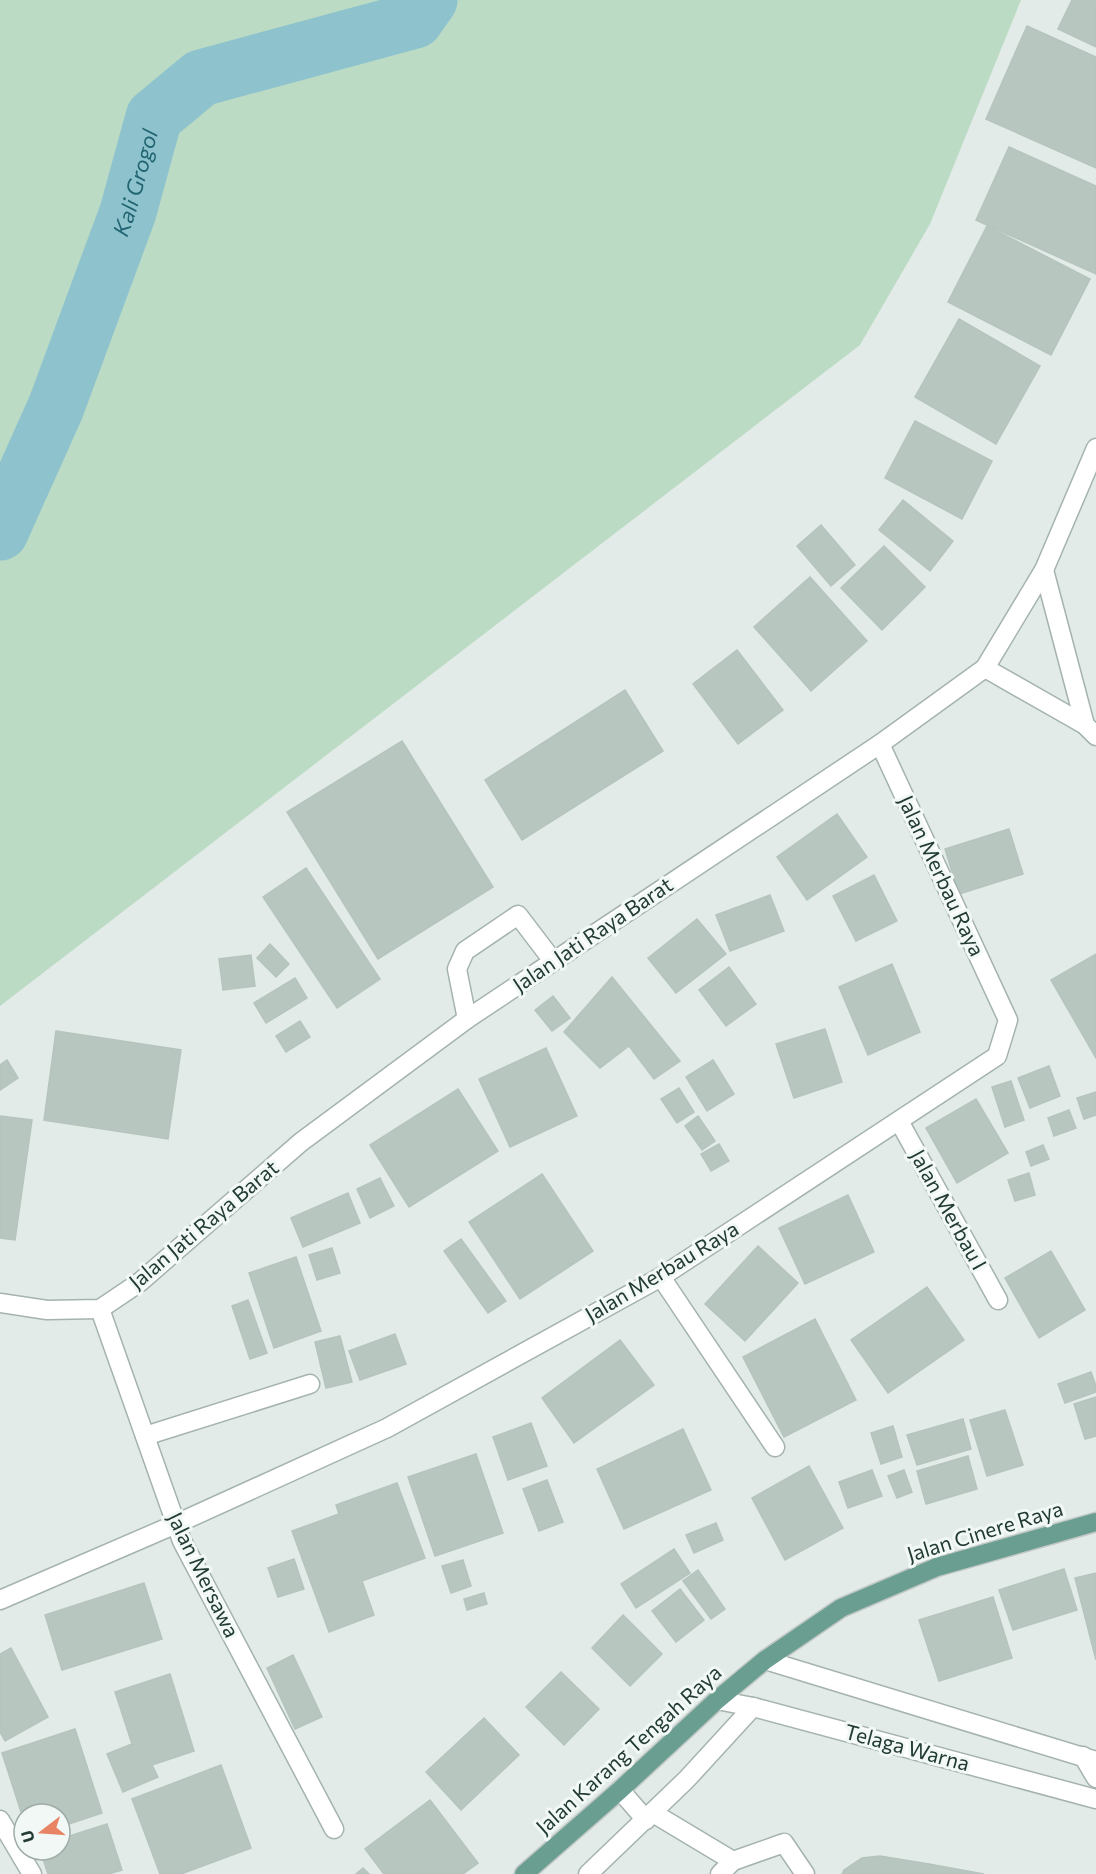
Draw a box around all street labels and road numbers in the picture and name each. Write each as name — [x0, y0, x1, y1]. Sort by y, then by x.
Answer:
street label: Jalan Merbau Raya — [894, 791, 991, 960]
street label: Jalan Jati Raya Barat — [508, 871, 677, 996]
street label: Jalan Merbau I — [906, 1145, 993, 1274]
street label: Jalan Jati Raya Barat — [123, 1154, 283, 1294]
street label: Jalan Merbau Raya — [580, 1215, 742, 1326]
street label: Jalan Cinere Raya — [903, 1495, 1066, 1566]
street label: Jalan Mersawa — [163, 1508, 246, 1641]
street label: Jalan Karang Tengah Raya — [530, 1659, 726, 1839]
street label: Telaga Warna — [842, 1718, 973, 1775]

